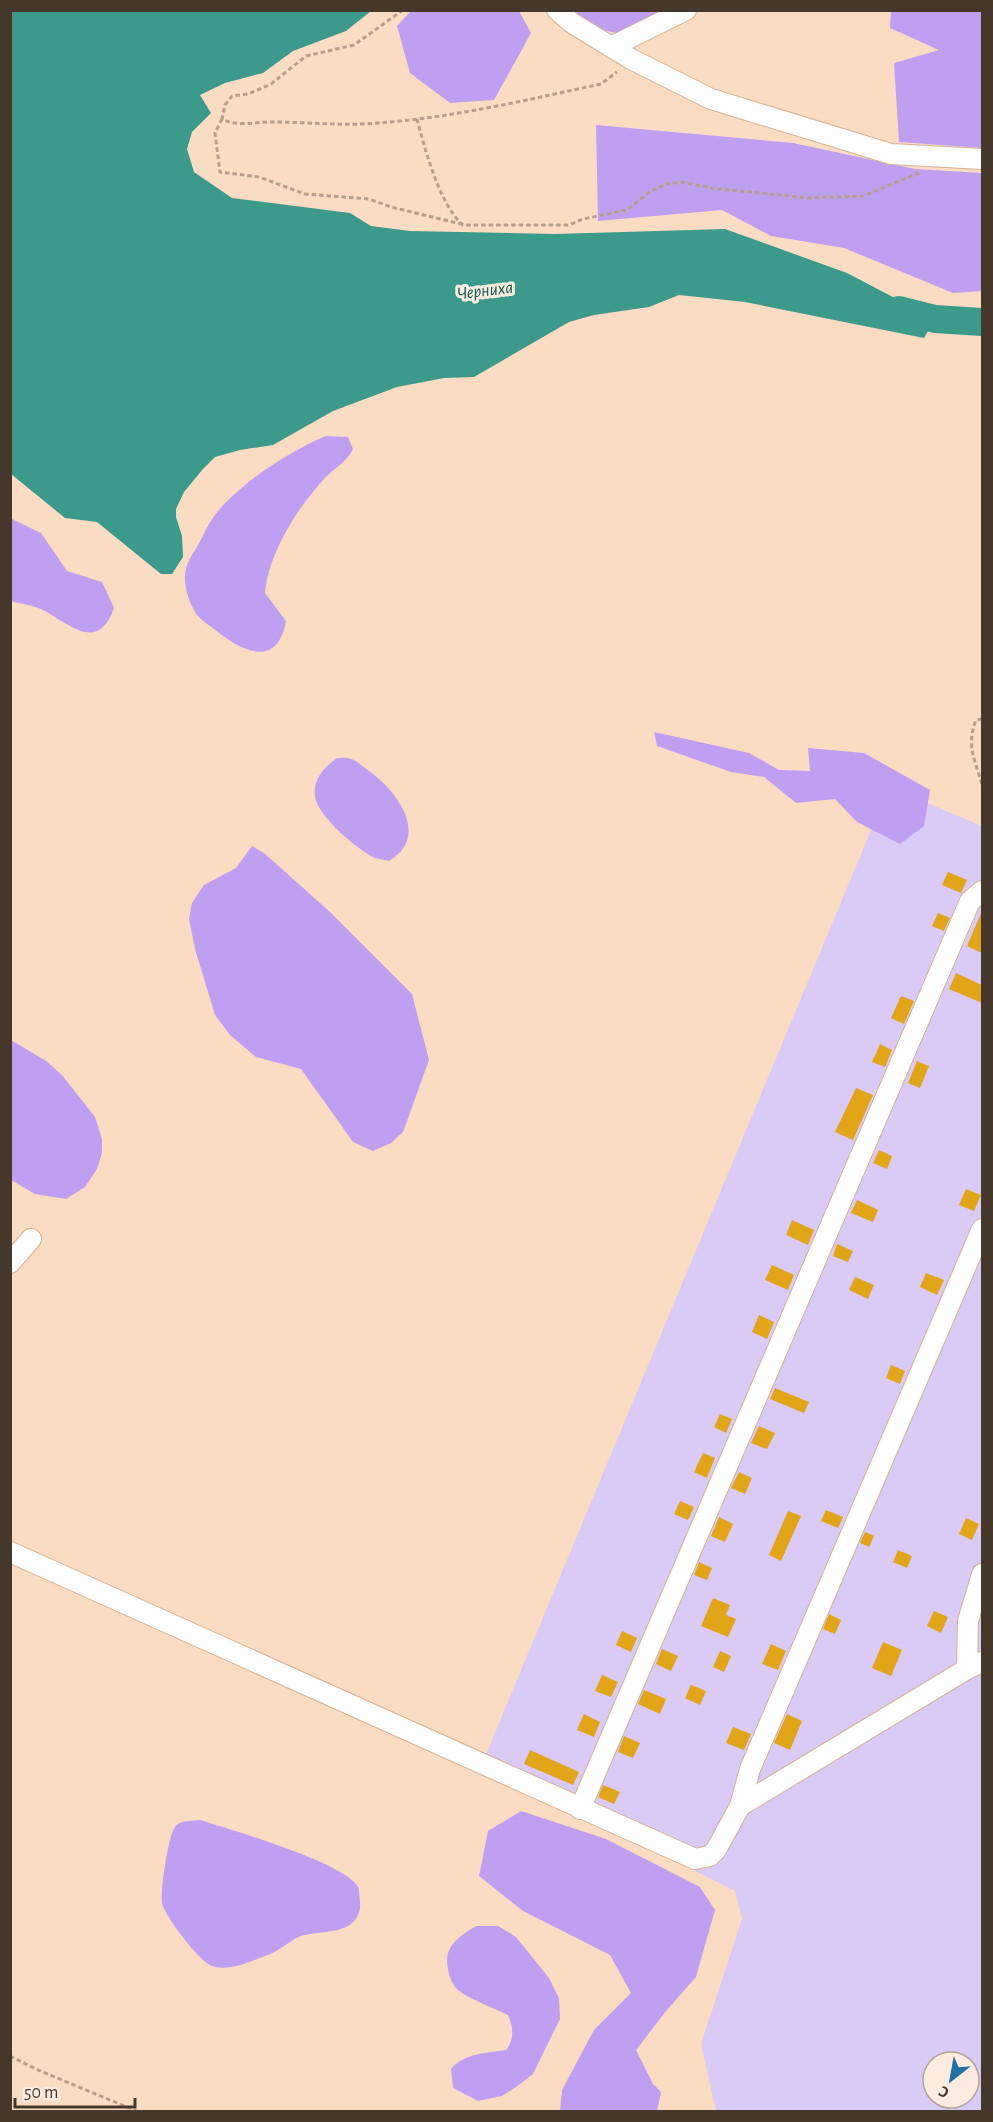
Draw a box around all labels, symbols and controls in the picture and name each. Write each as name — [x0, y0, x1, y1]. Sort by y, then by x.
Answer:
water label: Черниха — [456, 279, 514, 303]
north arrow — [921, 2050, 981, 2110]
scale bar — [15, 2071, 135, 2109]
text: С — [936, 2083, 952, 2101]
text: 50 m — [24, 2084, 58, 2102]

